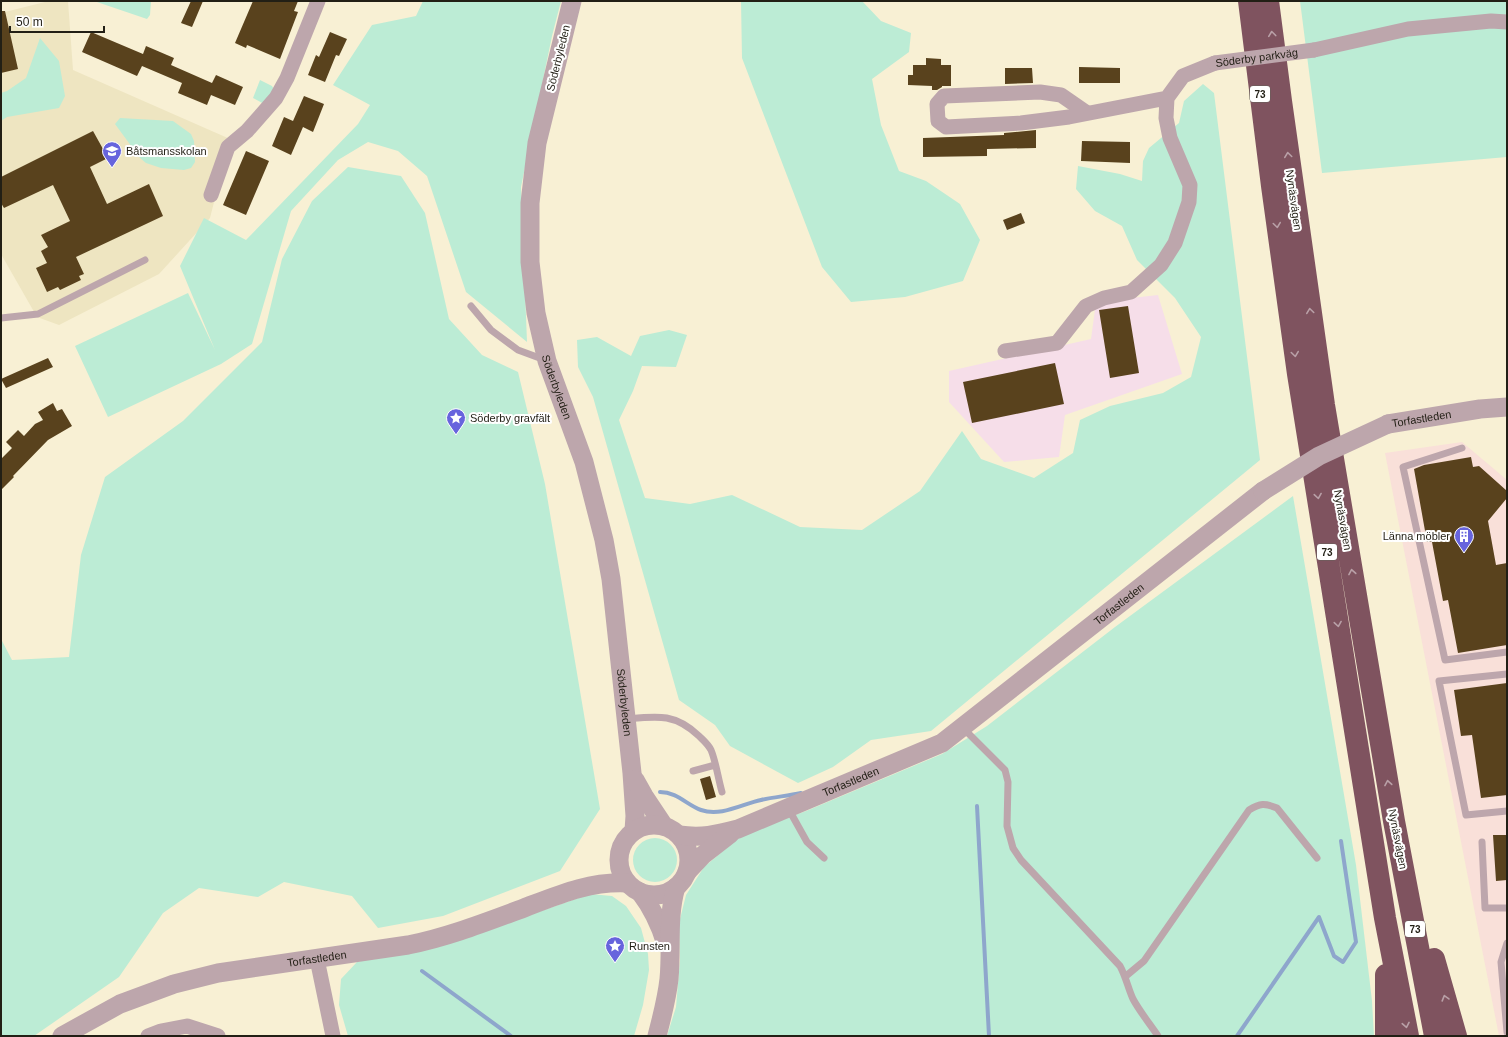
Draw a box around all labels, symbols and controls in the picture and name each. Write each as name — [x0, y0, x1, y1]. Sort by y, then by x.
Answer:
scale bar — [10, 8, 104, 34]
text: 50 m — [16, 15, 43, 29]
street label: Söderbyleden — [544, 24, 572, 92]
one-way arrow — [1268, 31, 1277, 37]
street label: Söderby parkväg — [1215, 46, 1299, 69]
road number: 73 — [1250, 86, 1270, 102]
school or university icon: Båtsmansskolan — [101, 140, 123, 168]
place label: Båtsmansskolan — [126, 145, 207, 157]
one-way arrow — [1284, 152, 1293, 158]
street label: Nynäsvägen — [1284, 169, 1304, 231]
one-way arrow — [1272, 222, 1281, 228]
one-way arrow — [1306, 308, 1315, 314]
one-way arrow — [1290, 350, 1299, 357]
street label: Söderbyleden — [540, 354, 574, 421]
place icon: Söderby gravfält — [445, 407, 467, 435]
street label: Torfastleden — [1391, 408, 1452, 429]
place label: Söderby gravfält — [470, 412, 550, 424]
street label: Nynäsvägen — [1332, 489, 1354, 551]
one-way arrow — [1313, 493, 1321, 499]
building icon: Länna möbler — [1453, 525, 1475, 553]
place label: Länna möbler — [1383, 530, 1450, 542]
road number: 73 — [1317, 544, 1337, 560]
one-way arrow — [1348, 569, 1357, 575]
street label: Torfastleden — [1092, 581, 1146, 627]
one-way arrow — [1333, 621, 1342, 627]
street label: Söderbyleden — [615, 668, 634, 737]
street label: Torfastleden — [821, 764, 881, 799]
one-way arrow — [1384, 780, 1393, 786]
street label: Nynäsvägen — [1386, 808, 1410, 870]
road number: 73 — [1405, 921, 1425, 937]
place icon: Runsten — [604, 935, 626, 963]
place label: Runsten — [629, 940, 670, 952]
street label: Torfastleden — [286, 948, 347, 969]
one-way arrow — [1441, 995, 1450, 1002]
one-way arrow — [1401, 1022, 1409, 1028]

